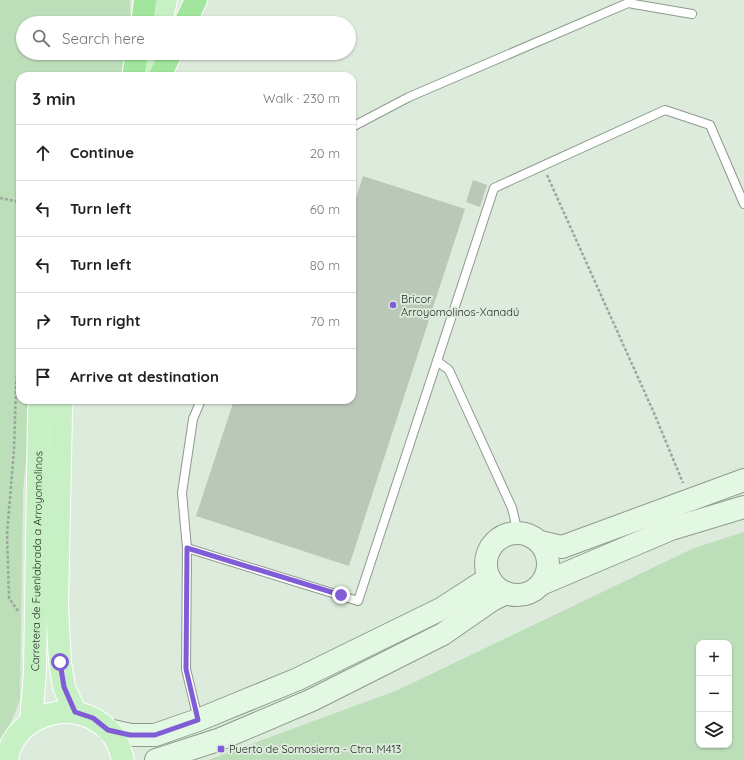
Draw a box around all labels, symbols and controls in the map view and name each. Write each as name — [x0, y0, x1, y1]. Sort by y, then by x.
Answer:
search box — [16, 16, 356, 60]
icon: search — [30, 27, 52, 49]
text: Search here — [62, 29, 145, 48]
text: 3 min — [32, 88, 76, 109]
text: Walk · 230 m — [263, 90, 340, 106]
icon: ahead — [32, 142, 54, 164]
text: Continue — [70, 143, 134, 162]
text: 20 m — [310, 145, 340, 161]
icon: left — [32, 198, 54, 220]
text: Turn left — [70, 199, 132, 218]
text: 60 m — [310, 201, 340, 217]
icon: left — [32, 254, 54, 276]
text: Turn left — [70, 255, 132, 274]
text: 80 m — [310, 257, 340, 273]
place label: Bricor Arroyomolinos-Xanadú — [401, 292, 519, 319]
marker: Bricor Arroyomolinos-Xanadú — [388, 300, 398, 310]
icon: right — [32, 310, 54, 332]
text: Turn right — [70, 311, 141, 330]
text: 70 m — [310, 313, 340, 329]
icon: arrive — [32, 366, 54, 388]
text: Arrive at destination — [70, 367, 219, 386]
street label: Carretera de Fuenlabrada a Arroyomolinos — [28, 451, 45, 671]
route end — [332, 586, 350, 604]
map controls — [696, 640, 732, 748]
button: + — [696, 640, 732, 676]
route start — [51, 653, 69, 671]
button: − — [696, 676, 732, 712]
button: layers — [696, 712, 732, 748]
place label: Puerto de Somosierra - Ctra. M413 — [229, 742, 402, 756]
marker: Puerto de Somosierra - Ctra. M413 — [216, 744, 226, 754]

